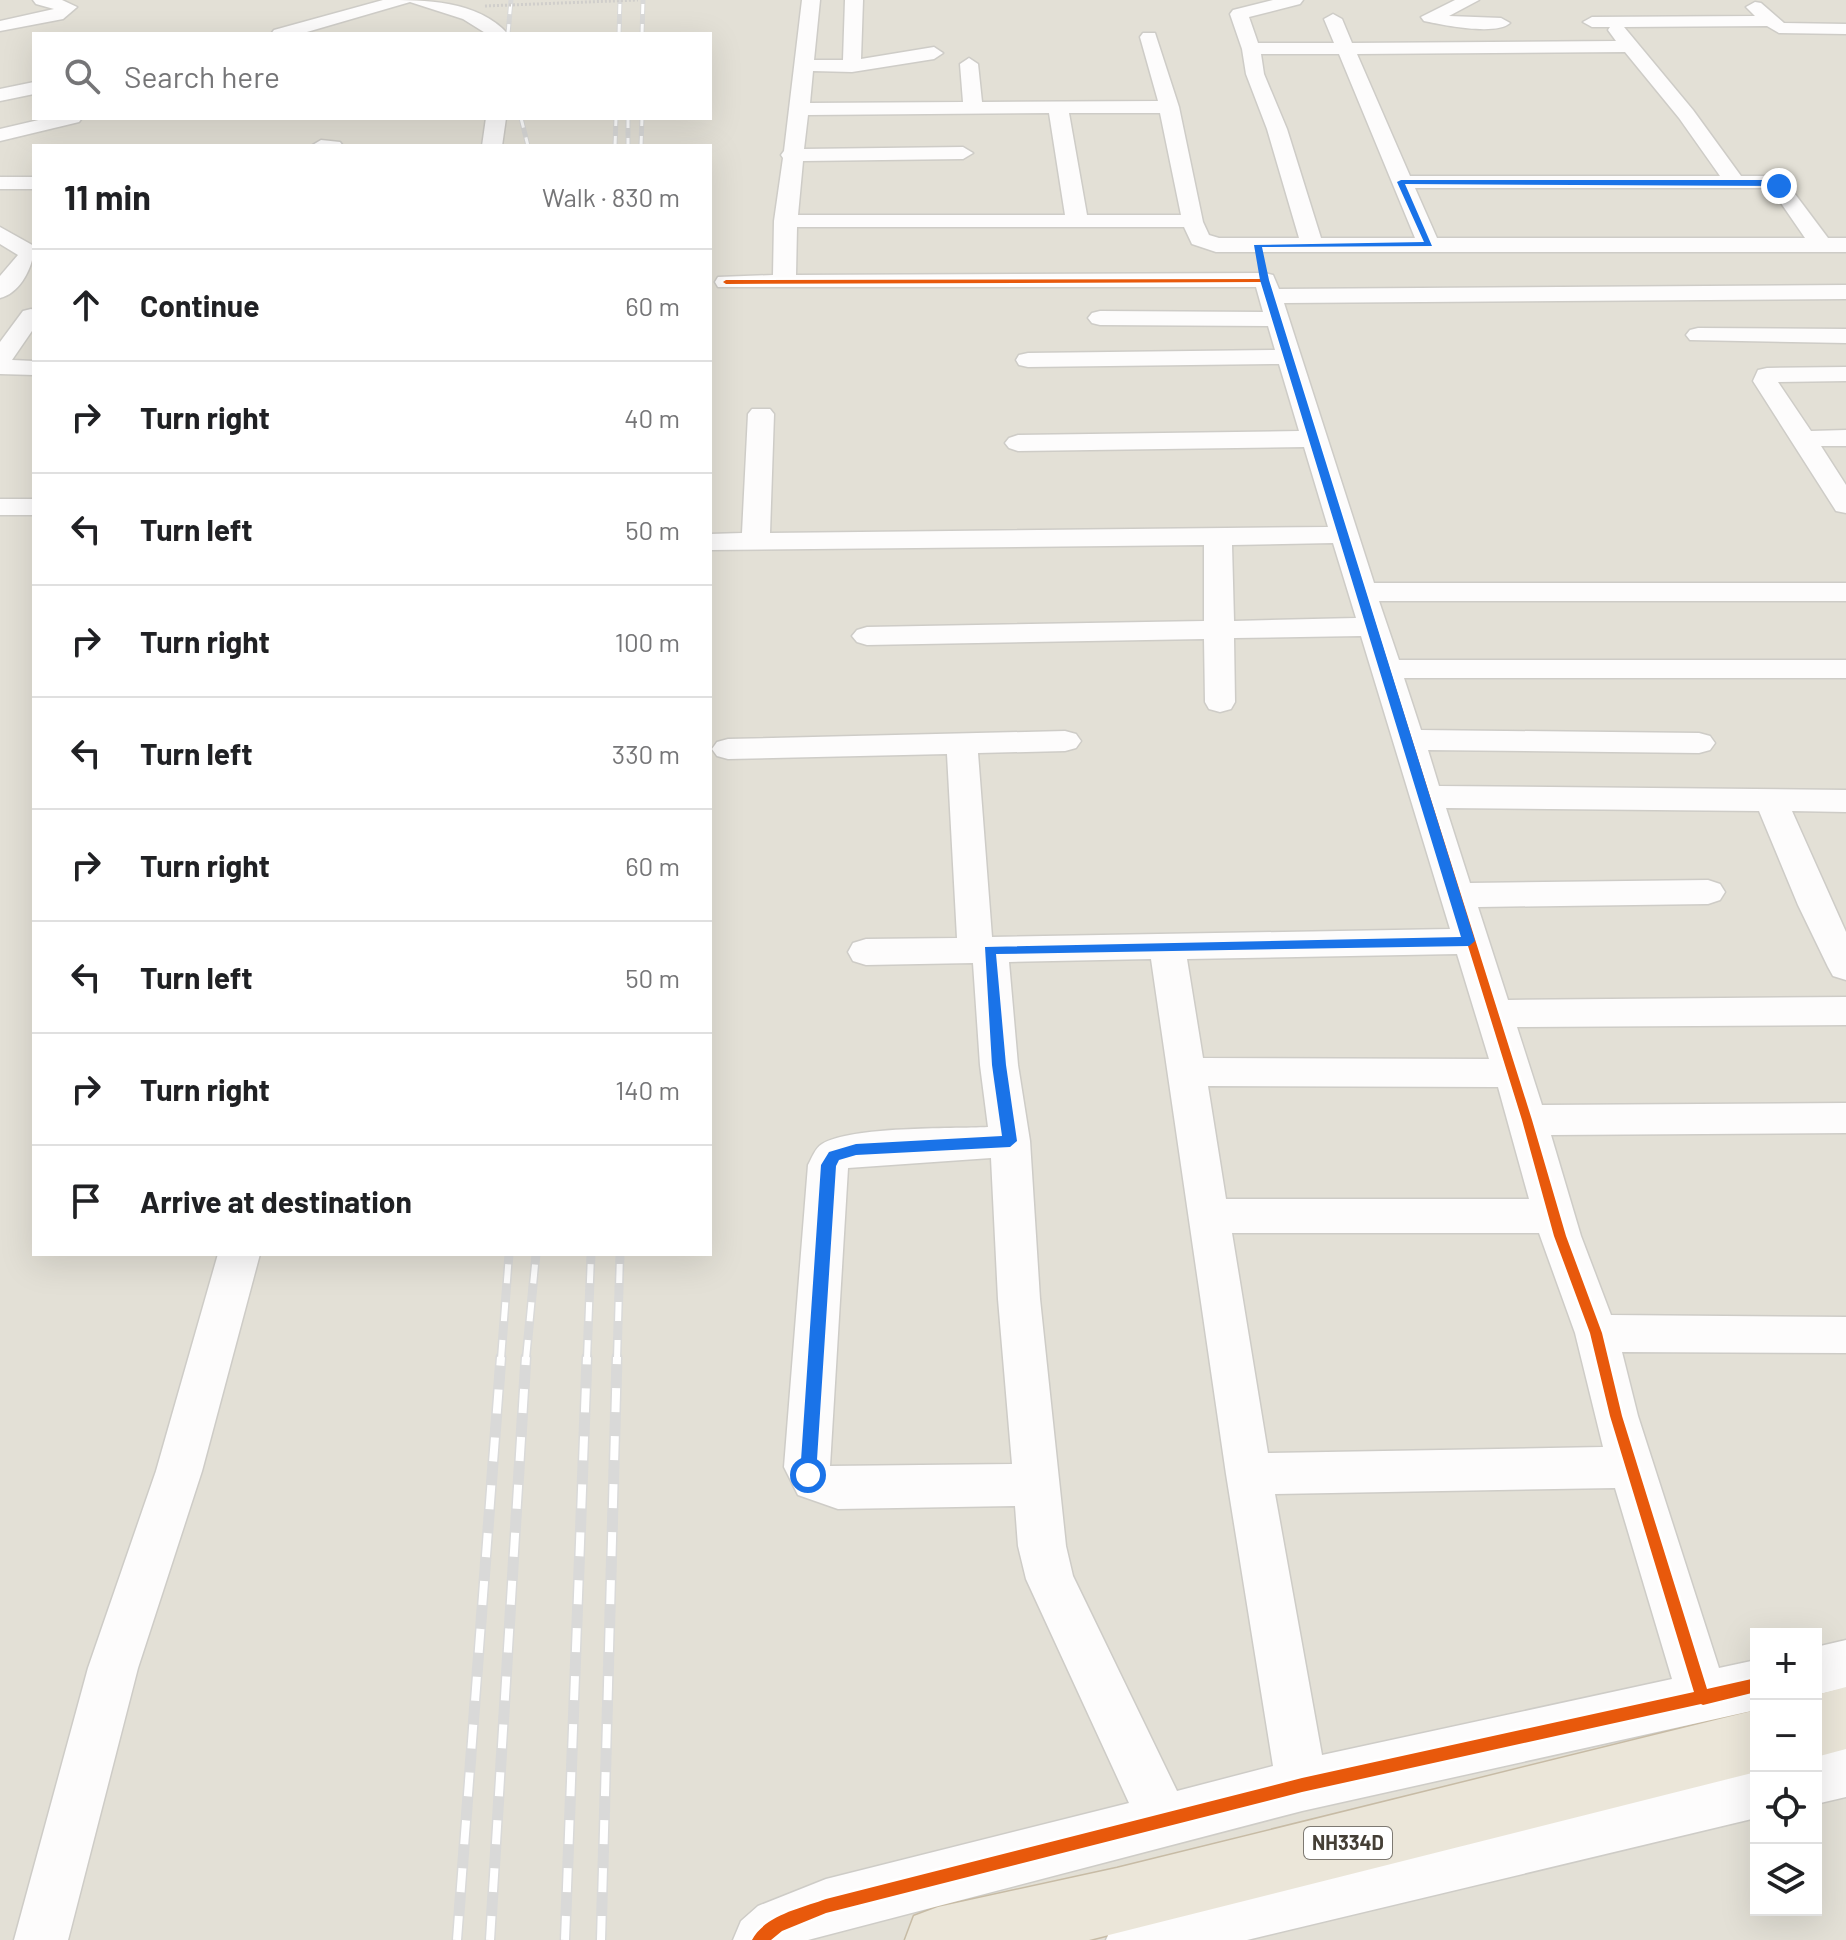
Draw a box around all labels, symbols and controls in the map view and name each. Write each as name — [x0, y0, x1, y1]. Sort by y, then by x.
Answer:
search box — [32, 32, 712, 120]
icon: search — [60, 54, 104, 98]
text: Search here — [124, 58, 280, 94]
route end — [1761, 168, 1797, 204]
text: 11 min — [64, 176, 151, 217]
text: Walk · 830 m — [542, 181, 680, 212]
icon: ahead — [64, 283, 108, 327]
text: Continue — [140, 287, 260, 323]
text: 60 m — [625, 290, 680, 321]
icon: right — [64, 395, 108, 439]
text: Turn right — [140, 399, 270, 435]
text: 40 m — [624, 402, 680, 433]
icon: left — [64, 507, 108, 551]
text: Turn left — [140, 511, 253, 547]
text: 50 m — [625, 514, 680, 545]
icon: right — [64, 619, 108, 663]
text: Turn right — [140, 623, 270, 659]
text: 100 m — [615, 626, 680, 657]
icon: left — [64, 731, 108, 775]
text: Turn left — [140, 735, 253, 771]
text: 330 m — [612, 738, 680, 769]
icon: right — [64, 843, 108, 887]
text: Turn right — [140, 847, 270, 883]
text: 60 m — [625, 850, 680, 881]
icon: left — [64, 955, 108, 999]
text: Turn left — [140, 959, 253, 995]
text: 50 m — [625, 962, 680, 993]
icon: right — [64, 1067, 108, 1111]
text: Turn right — [140, 1071, 270, 1107]
text: 140 m — [615, 1074, 680, 1105]
icon: arrive — [64, 1179, 108, 1223]
text: Arrive at destination — [140, 1183, 412, 1219]
route start — [790, 1457, 826, 1493]
map controls — [1750, 1628, 1822, 1916]
button: + — [1750, 1628, 1822, 1700]
button: − — [1750, 1700, 1822, 1772]
button: locate — [1750, 1772, 1822, 1844]
road number: NH334D — [1304, 1827, 1392, 1859]
button: layers — [1750, 1844, 1822, 1916]

